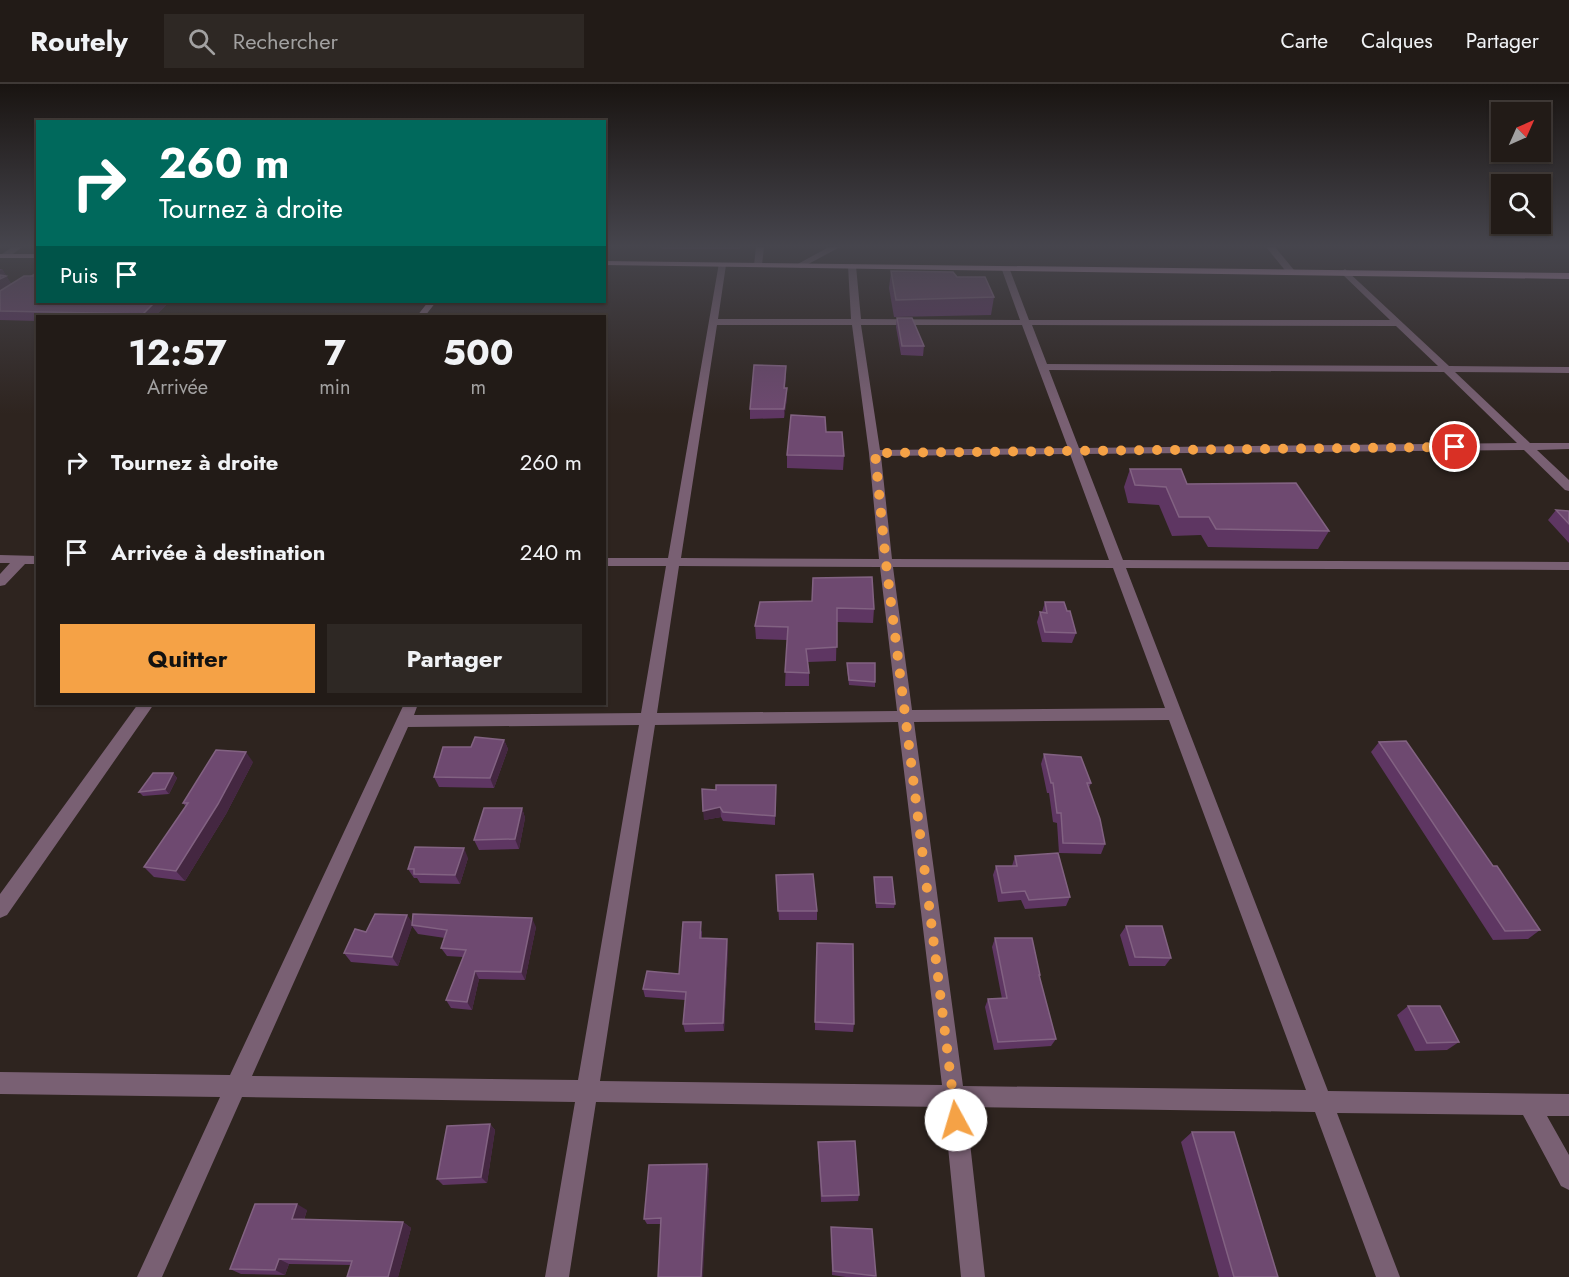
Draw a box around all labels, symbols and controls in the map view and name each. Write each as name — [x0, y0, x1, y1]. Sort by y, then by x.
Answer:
search box — [164, 14, 584, 68]
text: Routely — [30, 21, 128, 62]
icon: search — [185, 25, 218, 58]
text: Rechercher — [233, 25, 338, 57]
text: Carte — [1281, 26, 1328, 56]
text: Calques — [1361, 26, 1433, 56]
text: Partager — [1466, 26, 1539, 56]
north arrow — [1491, 102, 1551, 162]
map controls — [1491, 102, 1551, 234]
text: 260 m — [159, 133, 290, 194]
icon: right — [60, 144, 138, 222]
button: search — [1491, 174, 1551, 234]
text: Tournez à droite — [159, 189, 343, 228]
icon: arrive — [110, 258, 143, 291]
text: Puis — [60, 259, 98, 291]
text: 12:57 — [128, 326, 227, 378]
text: 7 — [324, 326, 346, 378]
text: 500 — [443, 326, 514, 378]
text: Arrivée — [147, 373, 208, 402]
text: min — [319, 373, 350, 402]
text: m — [470, 373, 486, 402]
pin — [1429, 421, 1480, 472]
icon: arrive — [1438, 430, 1471, 463]
icon: right — [60, 446, 93, 479]
text: Tournez à droite — [111, 446, 278, 478]
text: 260 m — [520, 446, 582, 478]
icon: arrive — [60, 536, 93, 569]
text: Arrivée à destination — [111, 536, 325, 568]
text: 240 m — [520, 536, 582, 568]
button: Quitter — [60, 624, 315, 693]
button: Partager — [327, 624, 582, 693]
position arrow — [924, 1088, 988, 1152]

